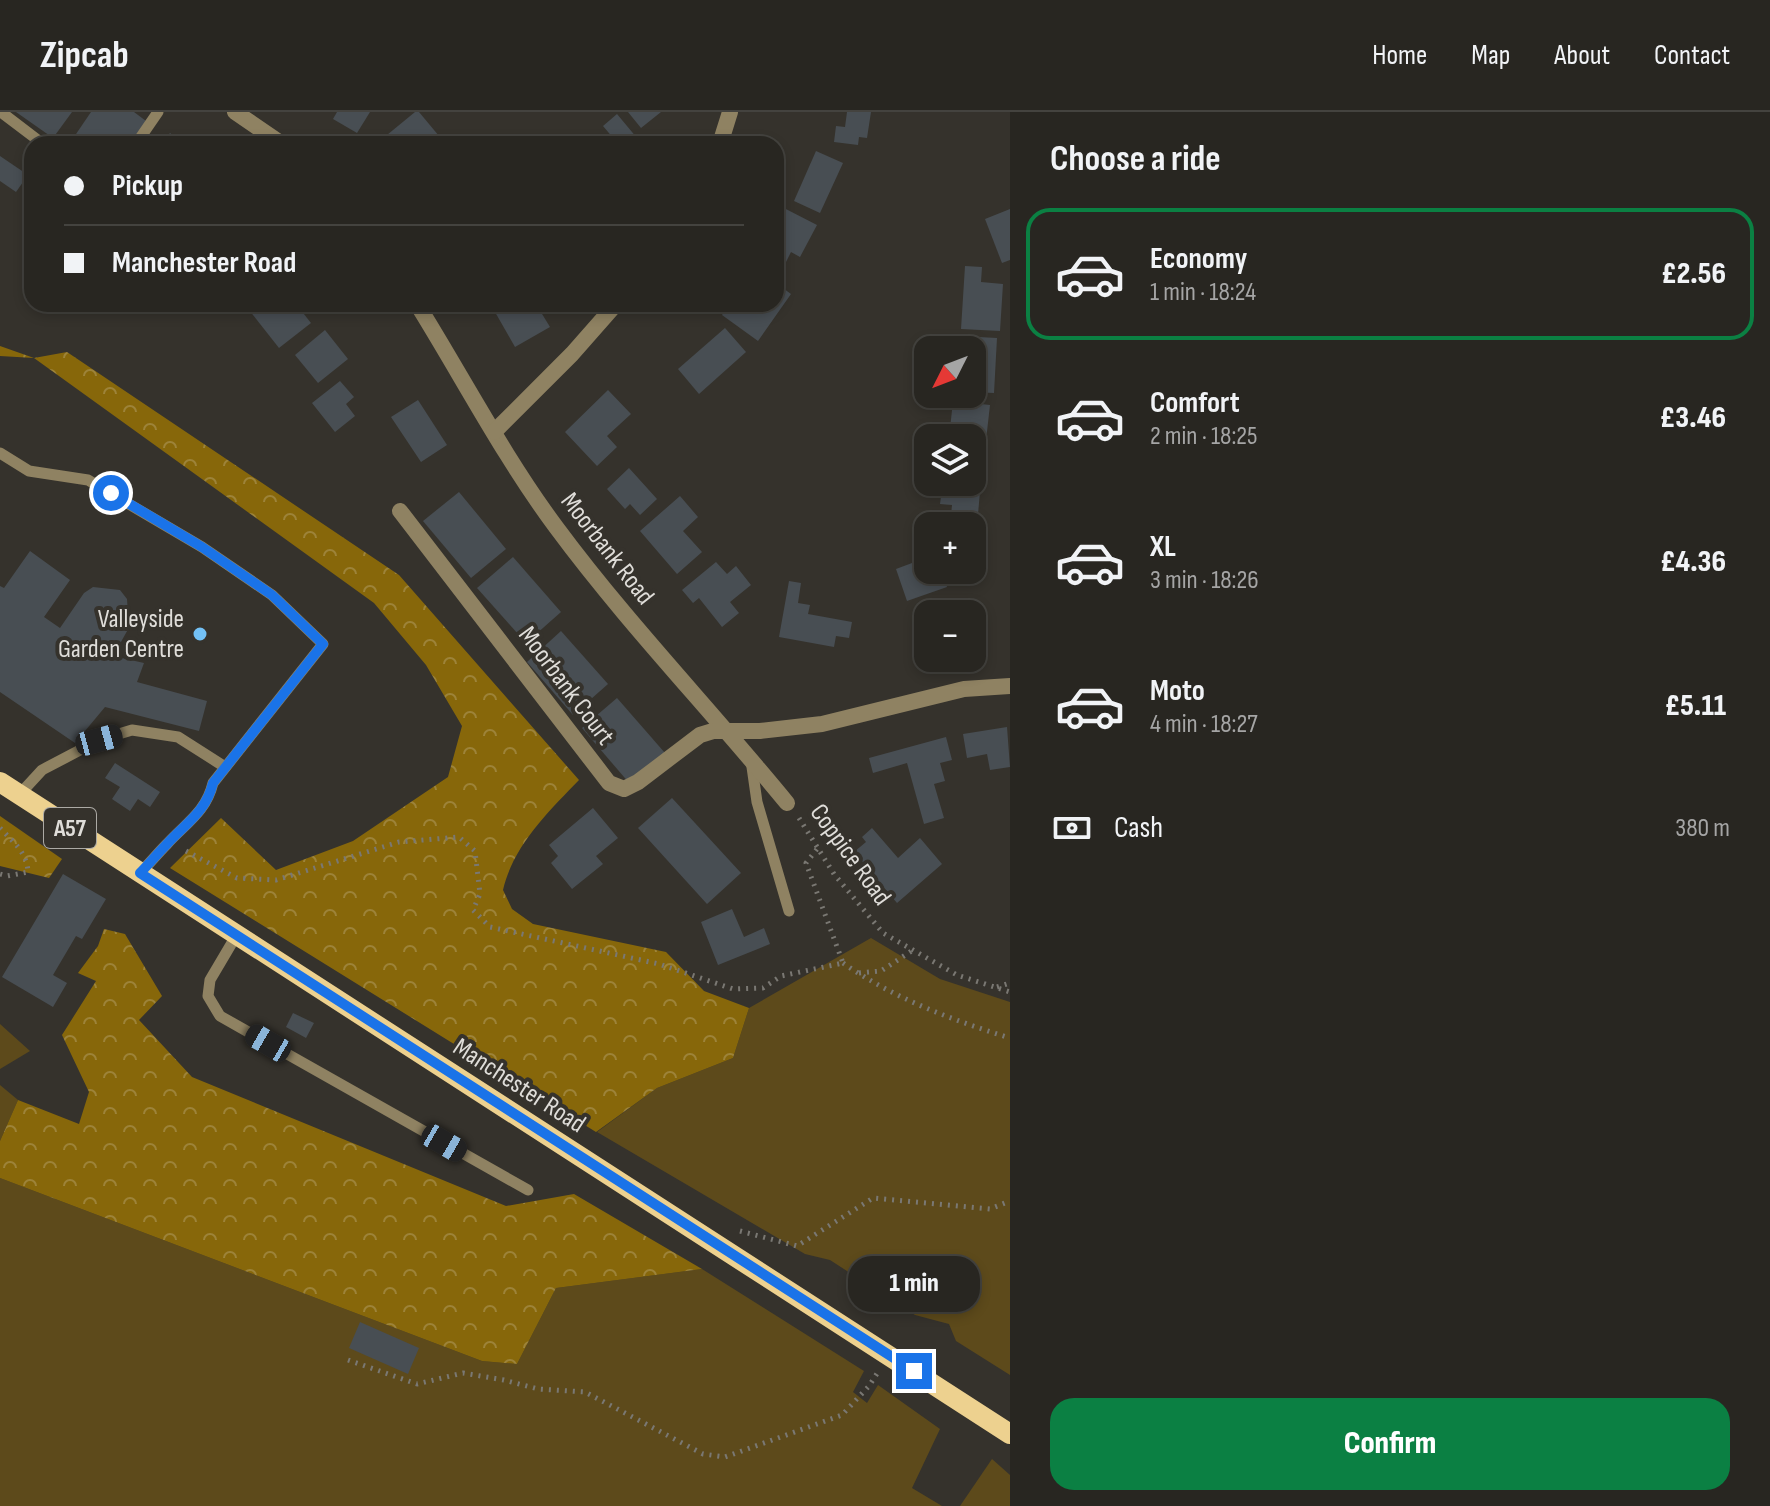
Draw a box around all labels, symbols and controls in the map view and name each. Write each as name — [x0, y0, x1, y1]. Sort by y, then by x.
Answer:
text: Zipcab — [40, 33, 129, 78]
text: Home — [1372, 39, 1427, 72]
text: Map — [1471, 39, 1510, 72]
text: About — [1554, 39, 1610, 72]
text: Contact — [1654, 39, 1730, 72]
text: Choose a ride — [1050, 138, 1221, 181]
text: Pickup — [112, 168, 183, 204]
icon: car — [1054, 238, 1126, 310]
text: Economy — [1150, 241, 1247, 277]
text: Manchester Road — [112, 245, 296, 281]
text: £2.56 — [1661, 256, 1726, 292]
text: 1 min · 18:24 — [1150, 277, 1256, 308]
north arrow — [914, 336, 986, 408]
map controls — [914, 336, 986, 672]
icon: car — [1054, 382, 1126, 454]
text: Comfort — [1150, 385, 1240, 421]
text: £3.46 — [1660, 400, 1726, 436]
text: 2 min · 18:25 — [1150, 421, 1257, 452]
button: layers — [914, 424, 986, 496]
route start — [93, 475, 129, 511]
street label: Moorbank Road — [554, 487, 660, 611]
button: + — [914, 512, 986, 584]
icon: car — [1054, 526, 1126, 598]
text: XL — [1150, 529, 1176, 565]
text: £4.36 — [1660, 544, 1726, 580]
text: 3 min · 18:26 — [1150, 565, 1259, 596]
button: − — [914, 600, 986, 672]
place label: Valleyside Garden Centre — [58, 604, 184, 665]
street label: Moorbank Court — [511, 621, 621, 751]
marker: Valleyside Garden Centre — [191, 625, 209, 643]
icon: car — [1054, 670, 1126, 742]
text: Moto — [1150, 673, 1205, 709]
text: £5.11 — [1665, 688, 1726, 724]
text: 4 min · 18:27 — [1150, 709, 1258, 740]
car — [73, 722, 125, 758]
street label: Coppice Road — [803, 798, 897, 912]
icon: cash — [1050, 806, 1094, 850]
road number: A57 — [44, 808, 96, 848]
text: Cash — [1114, 810, 1163, 846]
text: 380 m — [1675, 813, 1730, 844]
car — [241, 1021, 295, 1065]
street label: Manchester Road — [447, 1032, 591, 1140]
car — [417, 1121, 471, 1165]
callout: 1 min — [848, 1255, 980, 1311]
text: 1 min — [889, 1268, 939, 1299]
route end — [896, 1353, 932, 1389]
button: Confirm — [1050, 1398, 1730, 1490]

